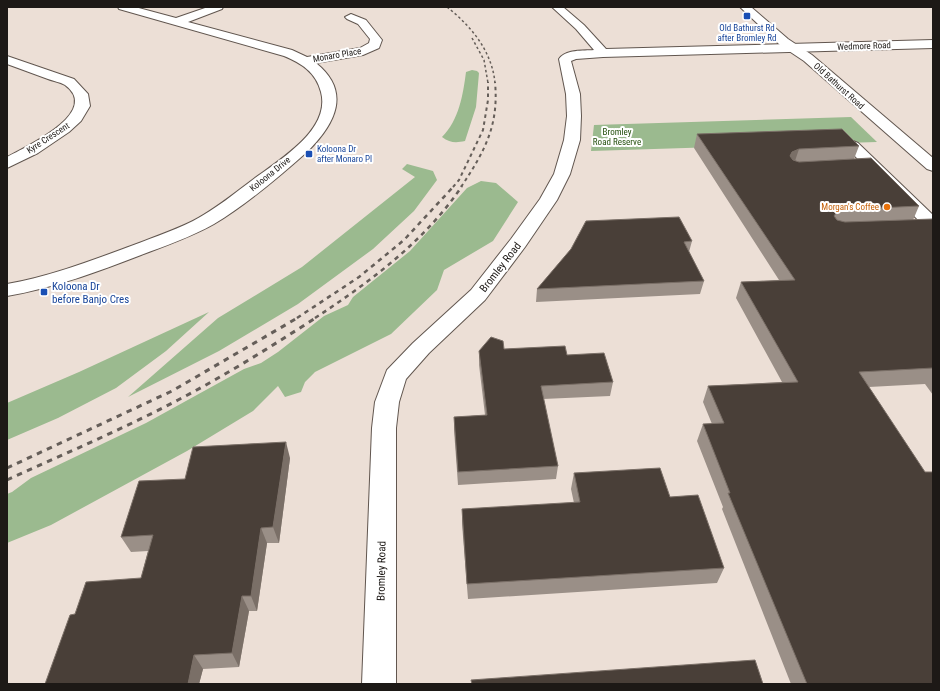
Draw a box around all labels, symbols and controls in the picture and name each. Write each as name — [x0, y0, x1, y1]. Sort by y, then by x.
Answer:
marker: Old Bathurst Rd after Bromley Rd — [742, 11, 752, 21]
place label: Old Bathurst Rd after Bromley Rd — [718, 23, 777, 43]
street label: Wedmore Road — [837, 40, 891, 52]
street label: Monaro Place — [312, 46, 362, 64]
street label: Old Bathurst Road — [812, 61, 866, 111]
street label: Kyre Crescent — [25, 120, 72, 156]
park label: Bromley Road Reserve — [593, 127, 641, 147]
place label: Koloona Dr after Monaro Pl — [317, 144, 372, 164]
marker: Koloona Dr after Monaro Pl — [304, 149, 314, 159]
street label: Koloona Drive — [248, 155, 292, 193]
place label: Morgan's Coffee — [821, 202, 879, 212]
marker: Morgan's Coffee — [882, 202, 892, 212]
street label: Bromley Road — [477, 240, 524, 295]
place label: Koloona Dr before Banjo Cres — [52, 280, 129, 306]
marker: Koloona Dr before Banjo Cres — [39, 287, 49, 297]
street label: Bromley Road — [374, 541, 389, 601]

